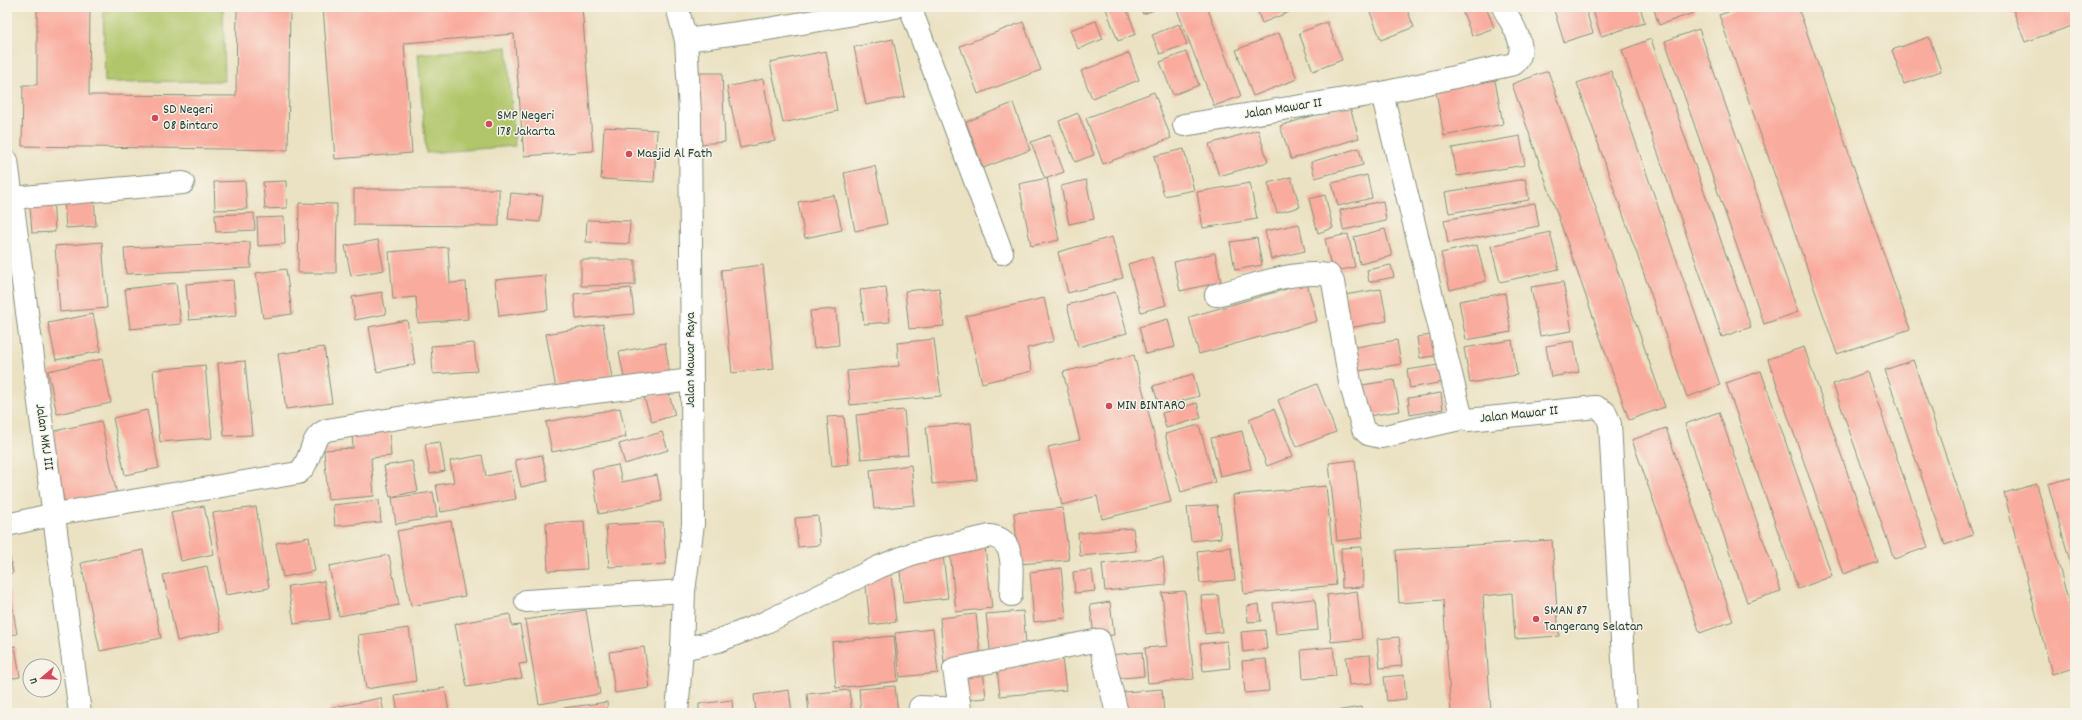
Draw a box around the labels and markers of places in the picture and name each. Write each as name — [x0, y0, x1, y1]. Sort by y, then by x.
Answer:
place label: SD Negeri 08 Bintaro — [163, 100, 218, 136]
place label: SMP Negeri 178 Jakarta — [497, 106, 556, 142]
marker: SD Negeri 08 Bintaro — [150, 113, 160, 123]
marker: SMP Negeri 178 Jakarta — [484, 119, 494, 129]
place label: Masjid Al Fath — [637, 144, 712, 164]
marker: Masjid Al Fath — [624, 149, 634, 159]
place label: MIN BINTARO — [1117, 396, 1186, 416]
marker: MIN BINTARO — [1104, 401, 1114, 411]
place label: SMAN 87 Tangerang Selatan — [1544, 601, 1643, 637]
marker: SMAN 87 Tangerang Selatan — [1531, 614, 1541, 624]

